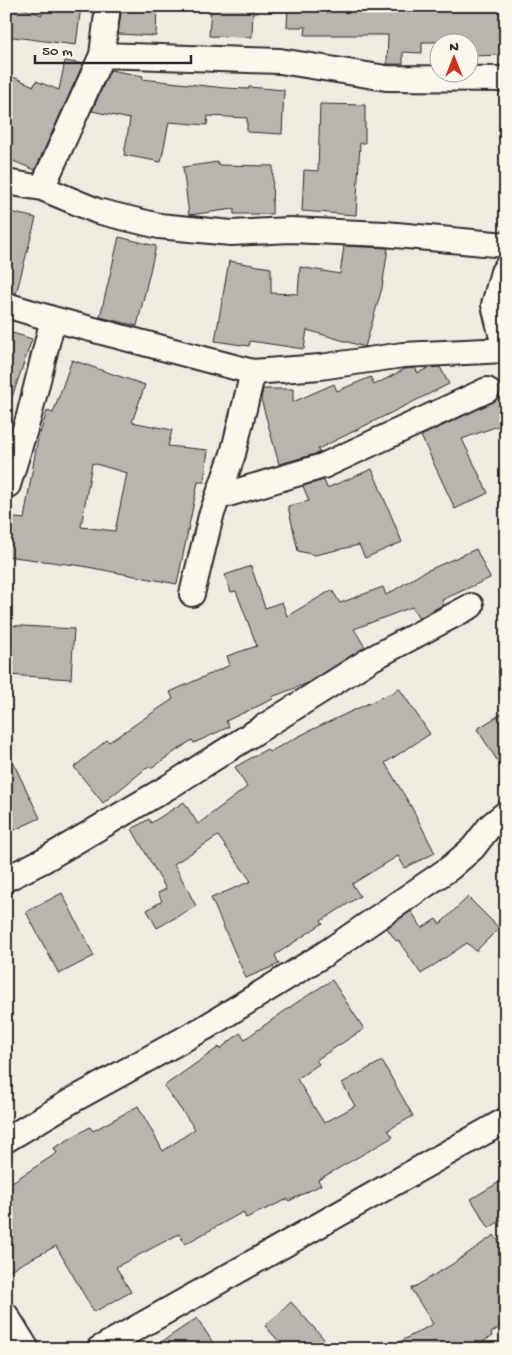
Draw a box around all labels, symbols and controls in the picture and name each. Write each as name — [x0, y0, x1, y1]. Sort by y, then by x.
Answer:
scale bar — [35, 32, 191, 64]
north arrow — [430, 32, 480, 82]
text: N — [449, 39, 459, 56]
text: 50 m — [42, 43, 73, 61]

